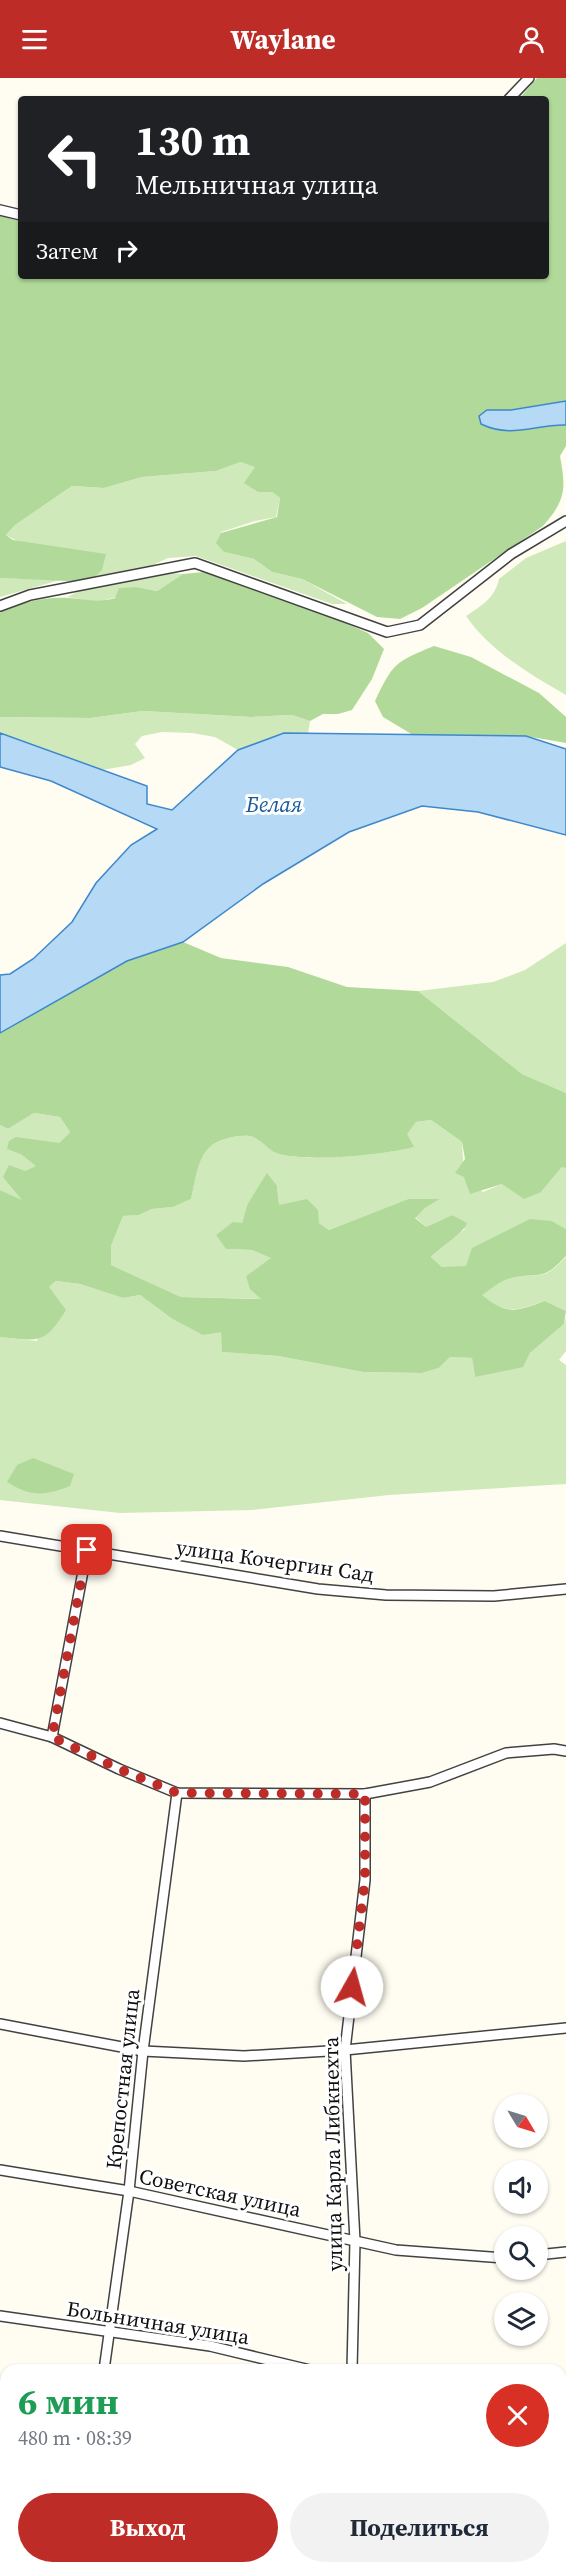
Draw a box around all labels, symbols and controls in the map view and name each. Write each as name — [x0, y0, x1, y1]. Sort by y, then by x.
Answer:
text: Waylane — [230, 21, 336, 58]
icon: menu — [18, 23, 51, 56]
icon: person — [515, 23, 548, 56]
text: 130 m — [135, 111, 250, 169]
icon: left — [36, 120, 114, 198]
text: Мельничная улица — [135, 166, 378, 203]
icon: right — [110, 234, 143, 267]
text: Затем — [36, 236, 98, 266]
water label: Белая — [245, 789, 302, 819]
pin — [61, 1524, 112, 1575]
street label: улица Кочергин Сад — [174, 1532, 376, 1589]
icon: arrive — [70, 1533, 103, 1566]
position arrow — [320, 1955, 384, 2019]
street label: Крепостная улица — [99, 1987, 146, 2170]
street label: улица Карла Либкнехта — [316, 2036, 349, 2272]
north arrow — [494, 2094, 548, 2148]
map controls — [494, 2094, 548, 2346]
button: sound — [494, 2160, 548, 2214]
street label: Советская улица — [136, 2161, 304, 2224]
button: search — [494, 2226, 548, 2280]
button: layers — [494, 2292, 548, 2346]
street label: Больничная улица — [65, 2294, 252, 2351]
text: 6 мин — [18, 2377, 119, 2426]
button: close — [486, 2384, 549, 2447]
text: 480 m · 08:39 — [18, 2424, 132, 2452]
button: Выход — [18, 2493, 278, 2562]
button: Поделиться — [290, 2493, 549, 2562]

